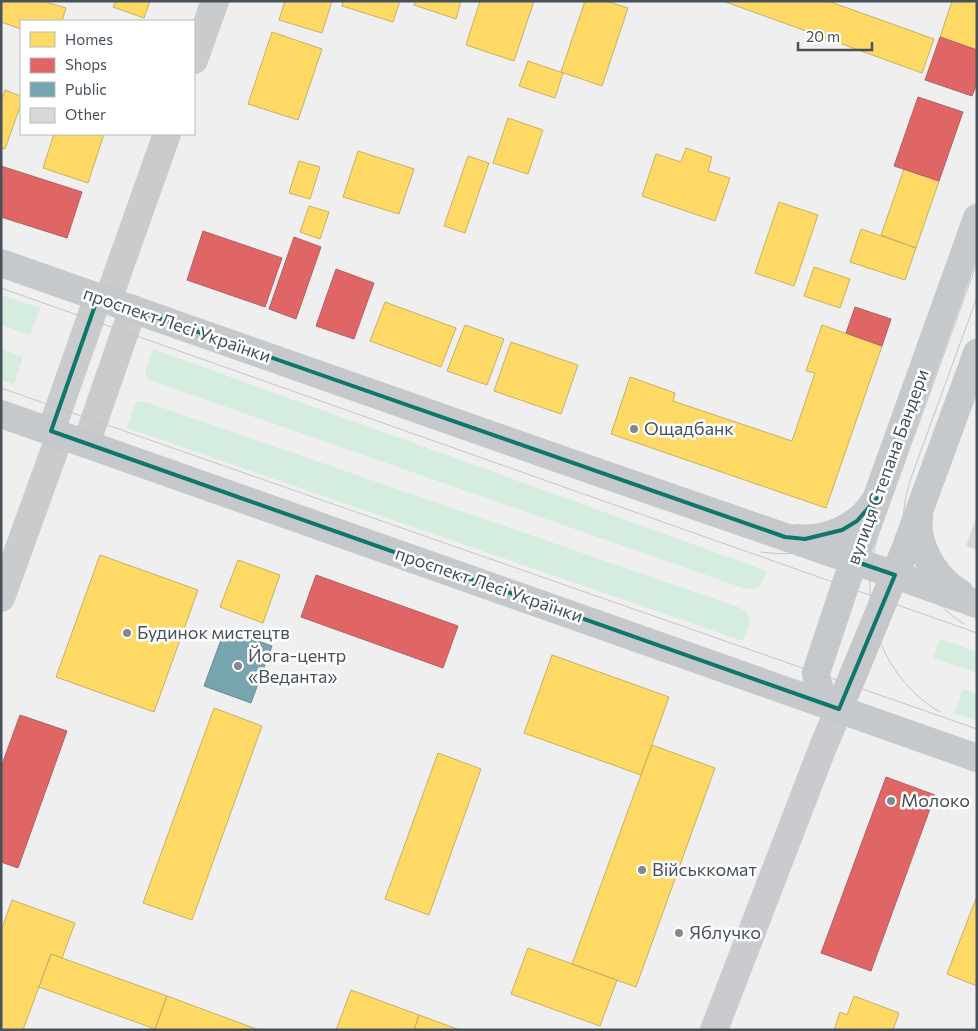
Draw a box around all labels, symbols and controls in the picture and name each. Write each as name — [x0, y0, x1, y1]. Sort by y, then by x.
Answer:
legend — [20, 20, 195, 135]
scale bar — [798, 20, 872, 52]
text: 20 m — [806, 27, 840, 45]
text: Homes — [65, 30, 113, 48]
text: Shops — [65, 55, 107, 73]
text: Public — [65, 80, 107, 98]
text: Other — [65, 105, 106, 123]
street label: проспект Лесі Українки — [81, 282, 274, 367]
street label: вулиця Степана Бандери — [841, 366, 933, 567]
place label: Ощадбанк — [644, 417, 734, 439]
marker: Ощадбанк — [628, 423, 640, 435]
street label: проспект Лесі Українки — [393, 542, 586, 627]
place label: Будинок мистецтв — [137, 621, 290, 643]
marker: Будинок мистецтв — [121, 627, 133, 639]
place label: Йога-центр «Веданта» — [248, 644, 346, 687]
marker: Йога-центр «Веданта» — [232, 660, 244, 672]
place label: Молоко — [901, 789, 970, 811]
marker: Молоко — [885, 795, 897, 807]
place label: Військкомат — [652, 858, 757, 880]
marker: Військкомат — [636, 864, 648, 876]
place label: Яблучко — [689, 921, 761, 943]
marker: Яблучко — [673, 927, 685, 939]

